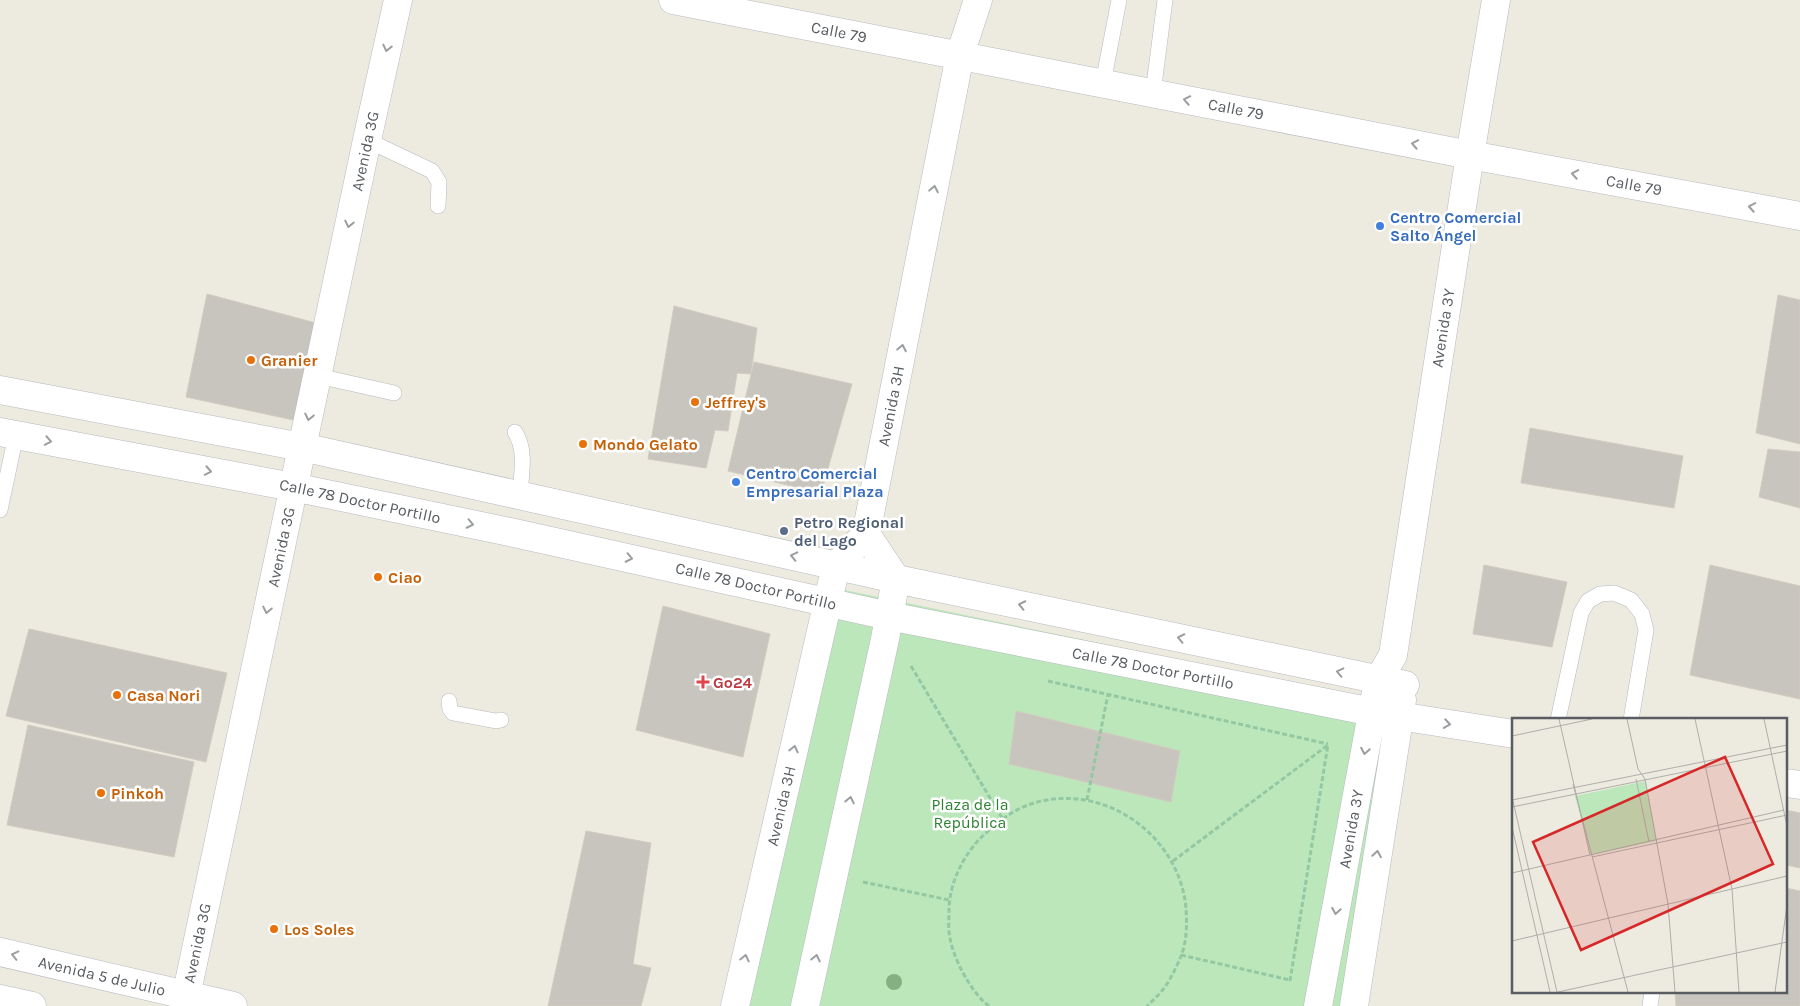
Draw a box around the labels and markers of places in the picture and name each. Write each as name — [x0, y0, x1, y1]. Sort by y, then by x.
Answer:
place label: Centro Comercial Salto Ángel — [1390, 208, 1521, 245]
marker: Centro Comercial Salto Ángel — [1374, 220, 1386, 232]
place label: Granier — [261, 351, 318, 370]
marker: Granier — [245, 354, 257, 366]
place label: Jeffrey's — [705, 393, 766, 412]
marker: Jeffrey's — [689, 396, 701, 408]
place label: Mondo Gelato — [593, 435, 698, 454]
marker: Mondo Gelato — [577, 438, 589, 450]
place label: Centro Comercial Empresarial Plaza — [746, 464, 884, 501]
marker: Centro Comercial Empresarial Plaza — [730, 476, 742, 488]
place label: Petro Regional del Lago — [794, 513, 904, 550]
marker: Petro Regional del Lago — [778, 525, 790, 537]
place label: Ciao — [388, 568, 422, 587]
marker: Ciao — [372, 571, 384, 583]
place label: Go24 — [713, 673, 753, 692]
marker: Go24 — [697, 676, 709, 688]
place label: Casa Nori — [127, 686, 200, 705]
marker: Casa Nori — [111, 689, 123, 701]
place label: Pinkoh — [111, 784, 164, 803]
marker: Pinkoh — [95, 787, 107, 799]
place label: Los Soles — [284, 920, 355, 939]
marker: Los Soles — [268, 923, 280, 935]

